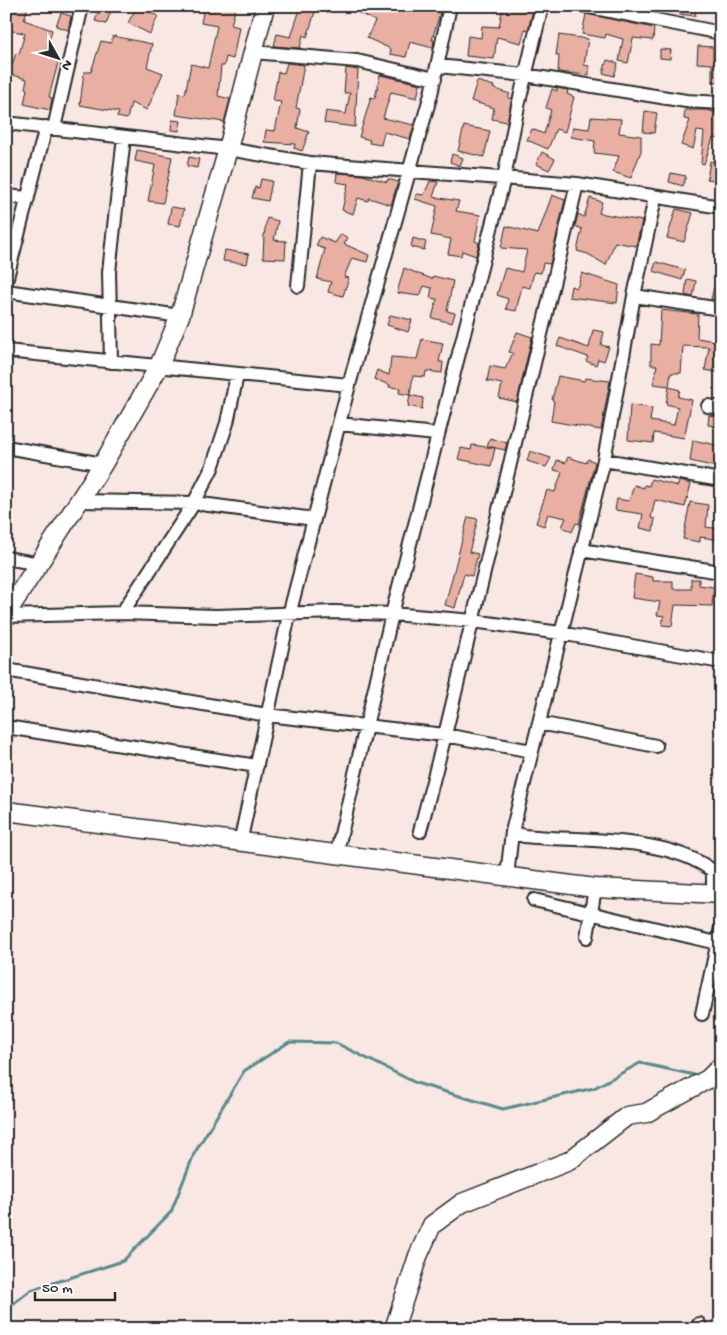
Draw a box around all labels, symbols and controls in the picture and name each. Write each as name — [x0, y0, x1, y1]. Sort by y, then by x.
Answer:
north arrow — [32, 32, 82, 82]
text: N — [57, 56, 76, 74]
scale bar — [35, 1270, 115, 1302]
text: 50 m — [42, 1280, 73, 1298]

